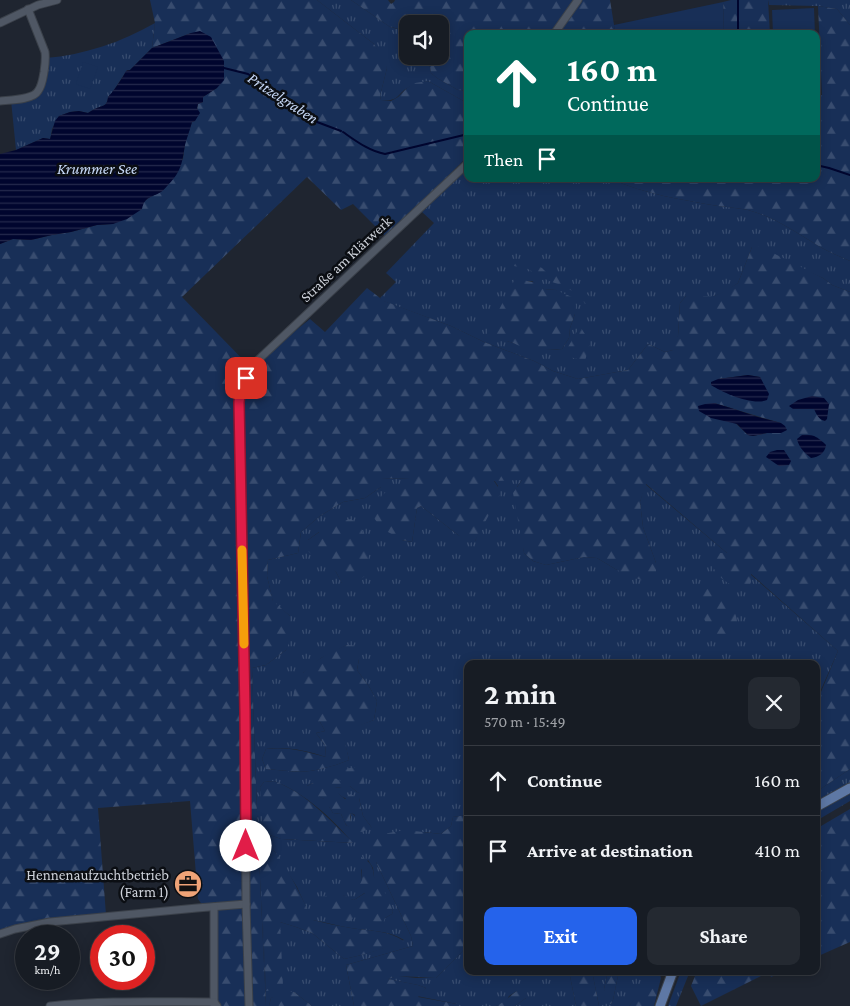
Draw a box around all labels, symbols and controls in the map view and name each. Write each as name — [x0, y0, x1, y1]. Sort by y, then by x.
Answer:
map controls — [399, 15, 449, 65]
button: sound — [399, 15, 449, 65]
icon: ahead — [484, 50, 549, 115]
text: 160 m — [567, 50, 657, 89]
water label: Pritzelgraben — [244, 69, 321, 128]
text: Continue — [567, 91, 649, 116]
icon: arrive — [533, 145, 561, 173]
text: Then — [484, 149, 523, 170]
water label: Krummer See — [57, 160, 137, 177]
street label: Straße am Klärwerk — [297, 212, 395, 305]
pin — [225, 357, 267, 399]
icon: arrive — [232, 364, 260, 392]
text: 2 min — [484, 677, 556, 710]
button: close — [748, 677, 800, 729]
text: 570 m · 15:49 — [484, 713, 566, 730]
icon: ahead — [484, 767, 512, 795]
text: Continue — [527, 770, 602, 791]
text: 160 m — [754, 770, 800, 791]
position arrow — [219, 819, 271, 871]
icon: arrive — [484, 837, 512, 865]
text: Arrive at destination — [527, 840, 693, 861]
text: 410 m — [754, 840, 800, 861]
place label: Hennenaufzuchtbetrieb (Farm 1) — [26, 867, 169, 901]
office icon: Hennenaufzuchtbetrieb (Farm 1) — [173, 869, 203, 899]
button: Exit — [484, 907, 637, 965]
button: Share — [647, 907, 800, 965]
speed limit sign: 30 — [90, 925, 155, 990]
text: 29 — [34, 938, 61, 965]
text: km/h — [35, 963, 60, 977]

